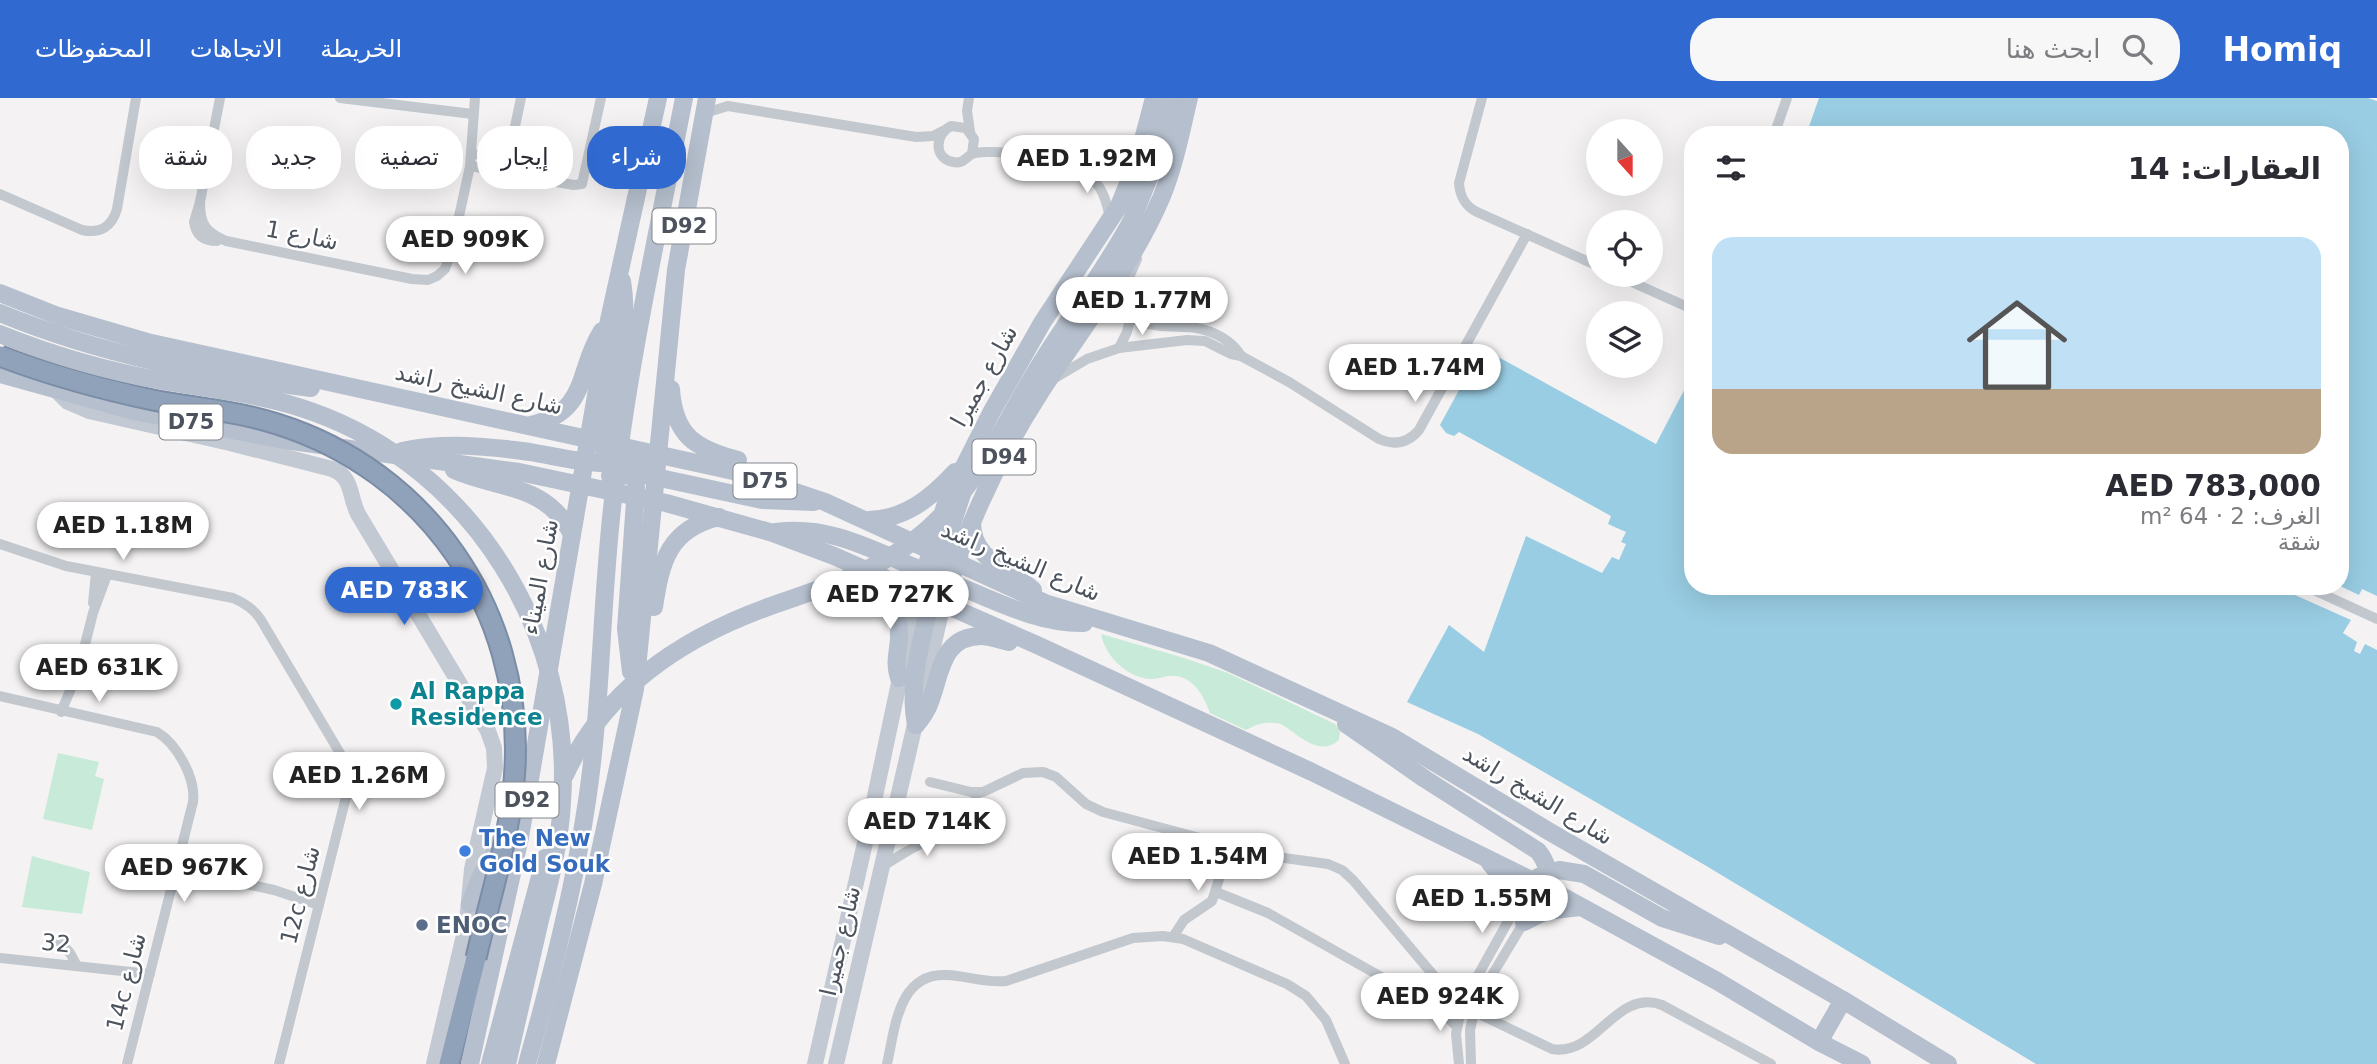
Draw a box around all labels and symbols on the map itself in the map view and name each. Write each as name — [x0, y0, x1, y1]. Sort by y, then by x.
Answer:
north arrow — [1586, 119, 1662, 196]
pin: AED 1.92M — [1007, 136, 1167, 195]
road number: D92 — [652, 208, 716, 244]
street label: شارع 1 — [263, 215, 340, 256]
pin: AED 909K — [393, 216, 537, 276]
pin: AED 1.77M — [1062, 278, 1222, 337]
street label: شارع جميرا — [945, 321, 1023, 432]
pin: AED 1.74M — [1335, 344, 1495, 404]
street label: شارع الشيخ راشد — [393, 359, 565, 420]
road number: D75 — [160, 404, 222, 440]
road number: D94 — [972, 440, 1036, 474]
road number: D75 — [734, 464, 796, 498]
pin: AED 1.18M — [43, 503, 203, 562]
street label: شارع الشيخ راشد — [937, 516, 1104, 607]
street label: شارع الميناء — [517, 517, 564, 637]
pin: AED 783K — [332, 568, 476, 627]
pin: AED 727K — [818, 572, 962, 631]
pin: AED 631K — [27, 644, 171, 704]
place label: Al Rappa Residence — [410, 678, 543, 730]
marker: Al Rappa Residence — [388, 696, 404, 712]
street label: شارع الشيخ راشد — [1458, 740, 1618, 851]
pin: AED 1.26M — [279, 752, 439, 812]
road number: D92 — [496, 782, 558, 818]
pin: AED 714K — [855, 798, 999, 858]
place label: The New Gold Souk — [479, 825, 611, 877]
pin: AED 1.54M — [1118, 834, 1278, 893]
street label: 12c شارع — [275, 843, 326, 947]
marker: The New Gold Souk — [457, 843, 473, 859]
pin: AED 967K — [112, 844, 256, 904]
pin: AED 1.55M — [1402, 876, 1562, 935]
street label: شارع جميرا — [815, 884, 866, 999]
place label: ENOC — [436, 912, 507, 938]
marker: ENOC — [414, 917, 430, 933]
street label: 32 — [40, 929, 72, 957]
street label: 14c شارع — [101, 930, 152, 1034]
pin: AED 924K — [1368, 974, 1512, 1033]

